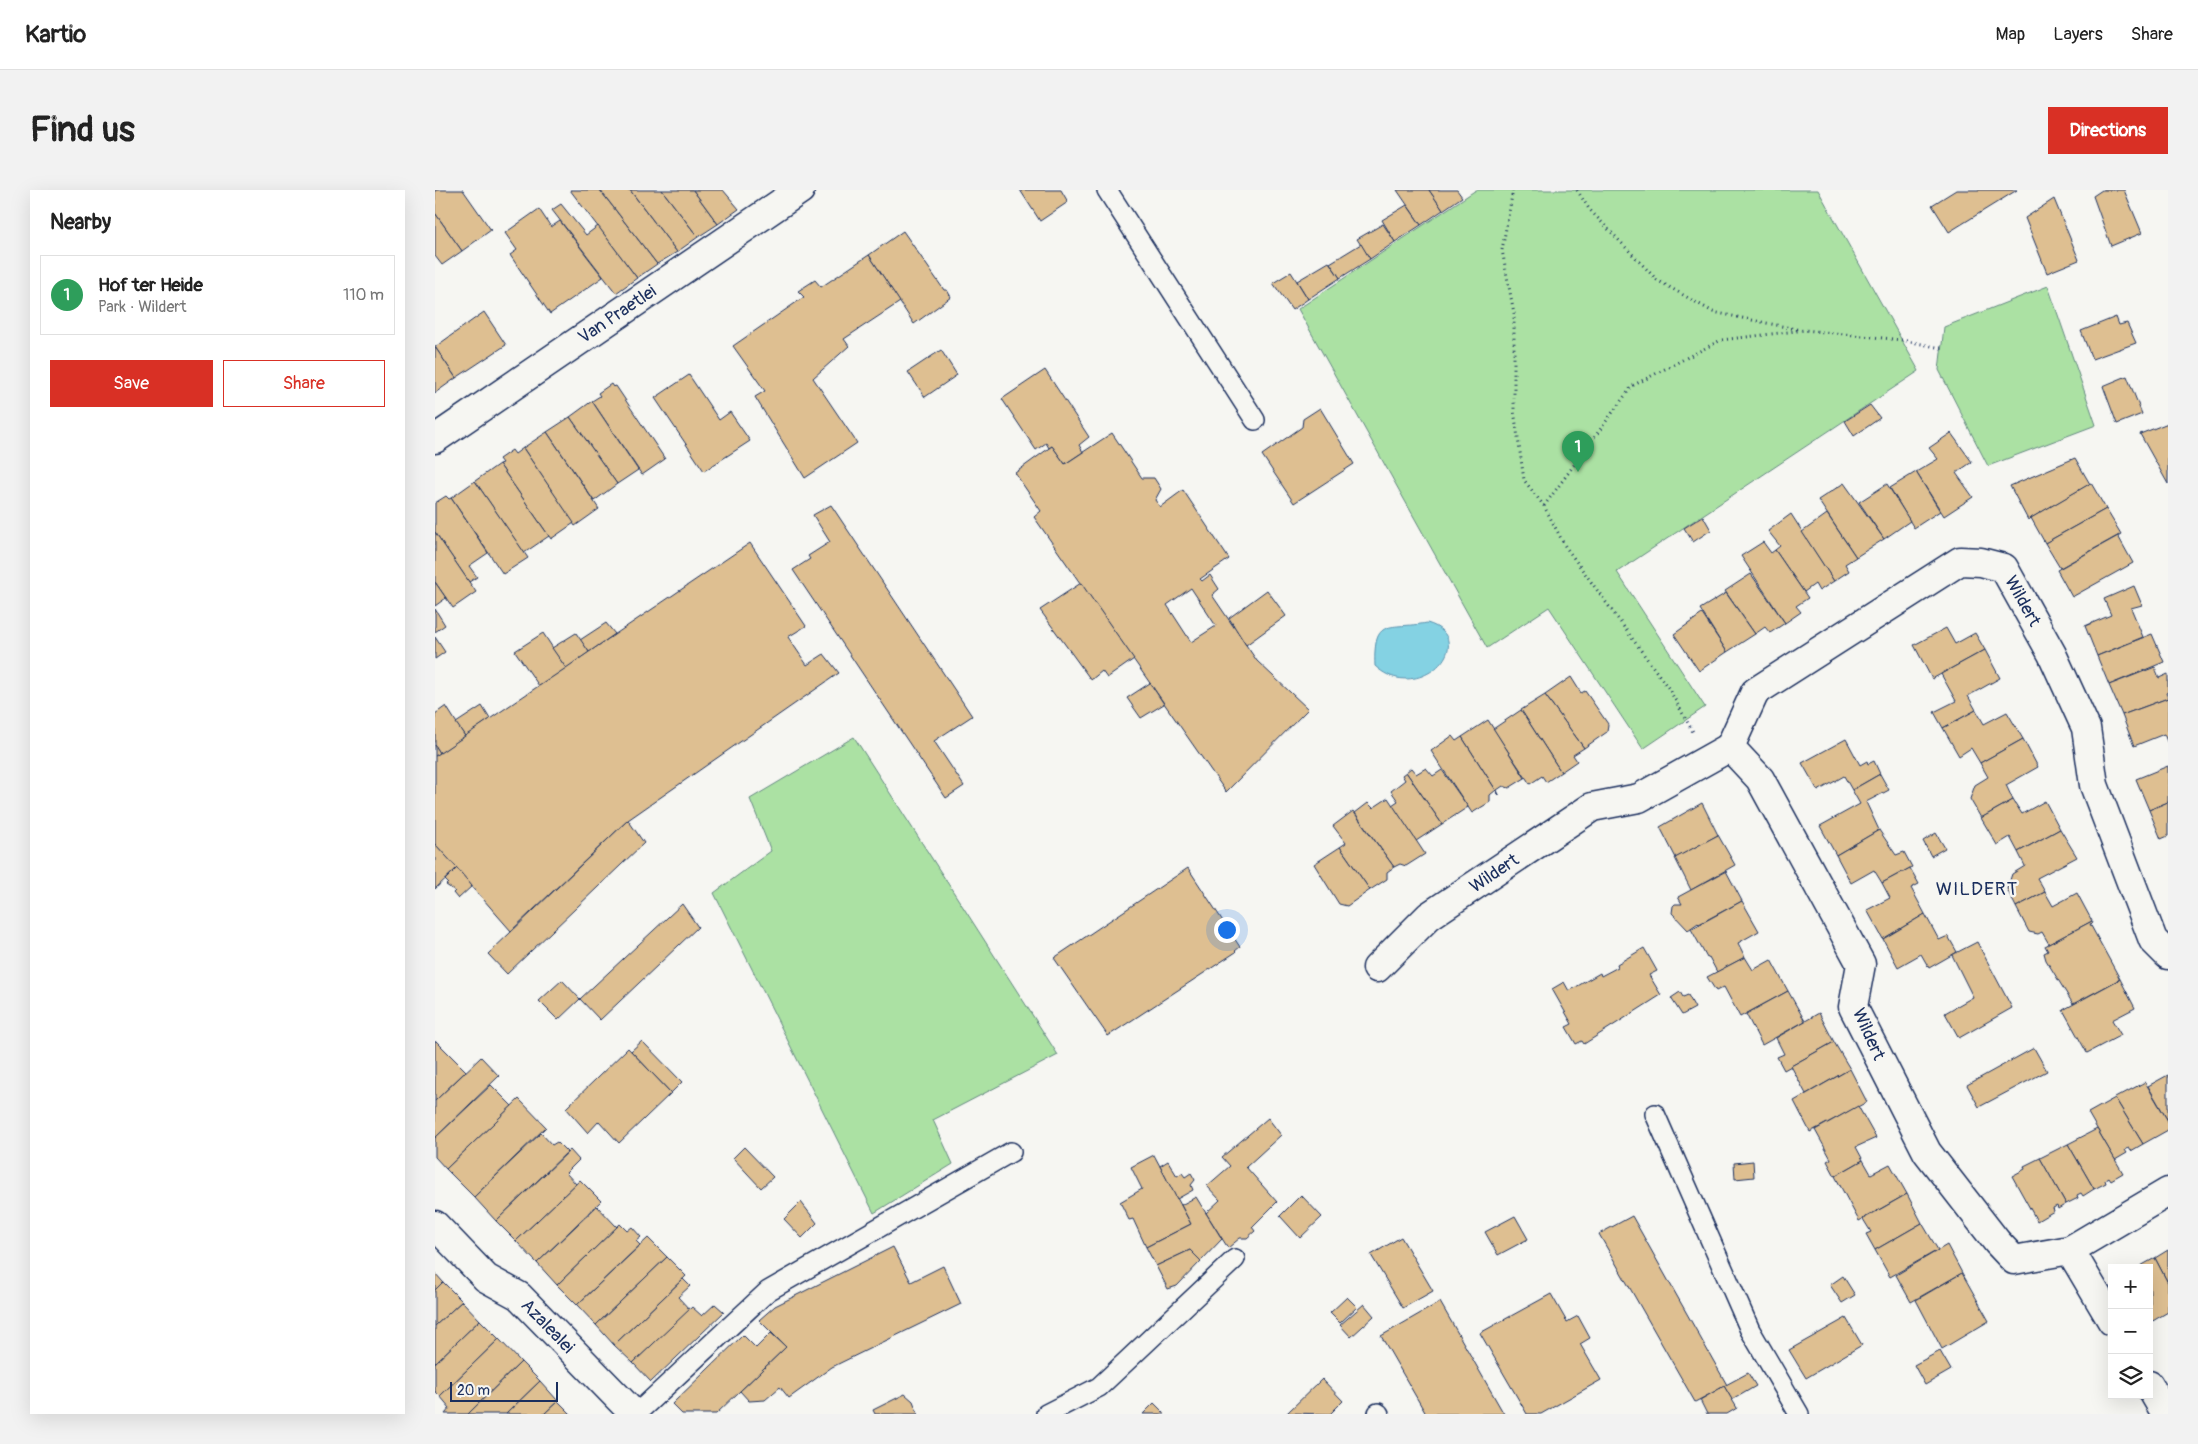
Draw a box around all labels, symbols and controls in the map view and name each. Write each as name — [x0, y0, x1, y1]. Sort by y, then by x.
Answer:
text: Kartio — [25, 20, 86, 49]
text: Map — [1996, 23, 2025, 46]
text: Layers — [2053, 23, 2103, 46]
text: Share — [2131, 23, 2173, 46]
button: Directions — [2048, 107, 2168, 154]
text: Find us — [30, 108, 135, 152]
text: Nearby — [50, 209, 111, 236]
text: Hof ter Heide — [98, 273, 203, 297]
street label: Van Praetlei — [574, 280, 661, 349]
text: 1 — [64, 285, 70, 305]
text: 110 m — [343, 285, 384, 305]
text: Park · Wildert — [98, 297, 187, 317]
button: Save — [50, 360, 213, 407]
button: Share — [223, 360, 385, 407]
pin: 1 — [1562, 431, 1594, 472]
street label: Wildert — [1999, 572, 2046, 631]
street label: Wildert — [1465, 848, 1524, 898]
district label: WILDERT — [1936, 877, 2018, 901]
your location — [1214, 917, 1240, 943]
street label: Wildert — [1847, 1005, 1890, 1064]
map controls — [2108, 1264, 2153, 1399]
button: + — [2108, 1264, 2153, 1309]
street label: Azalealei — [516, 1294, 579, 1358]
button: − — [2108, 1309, 2153, 1354]
button: layers — [2108, 1354, 2153, 1399]
scale bar — [450, 1379, 557, 1402]
text: 20 m — [457, 1382, 490, 1399]

